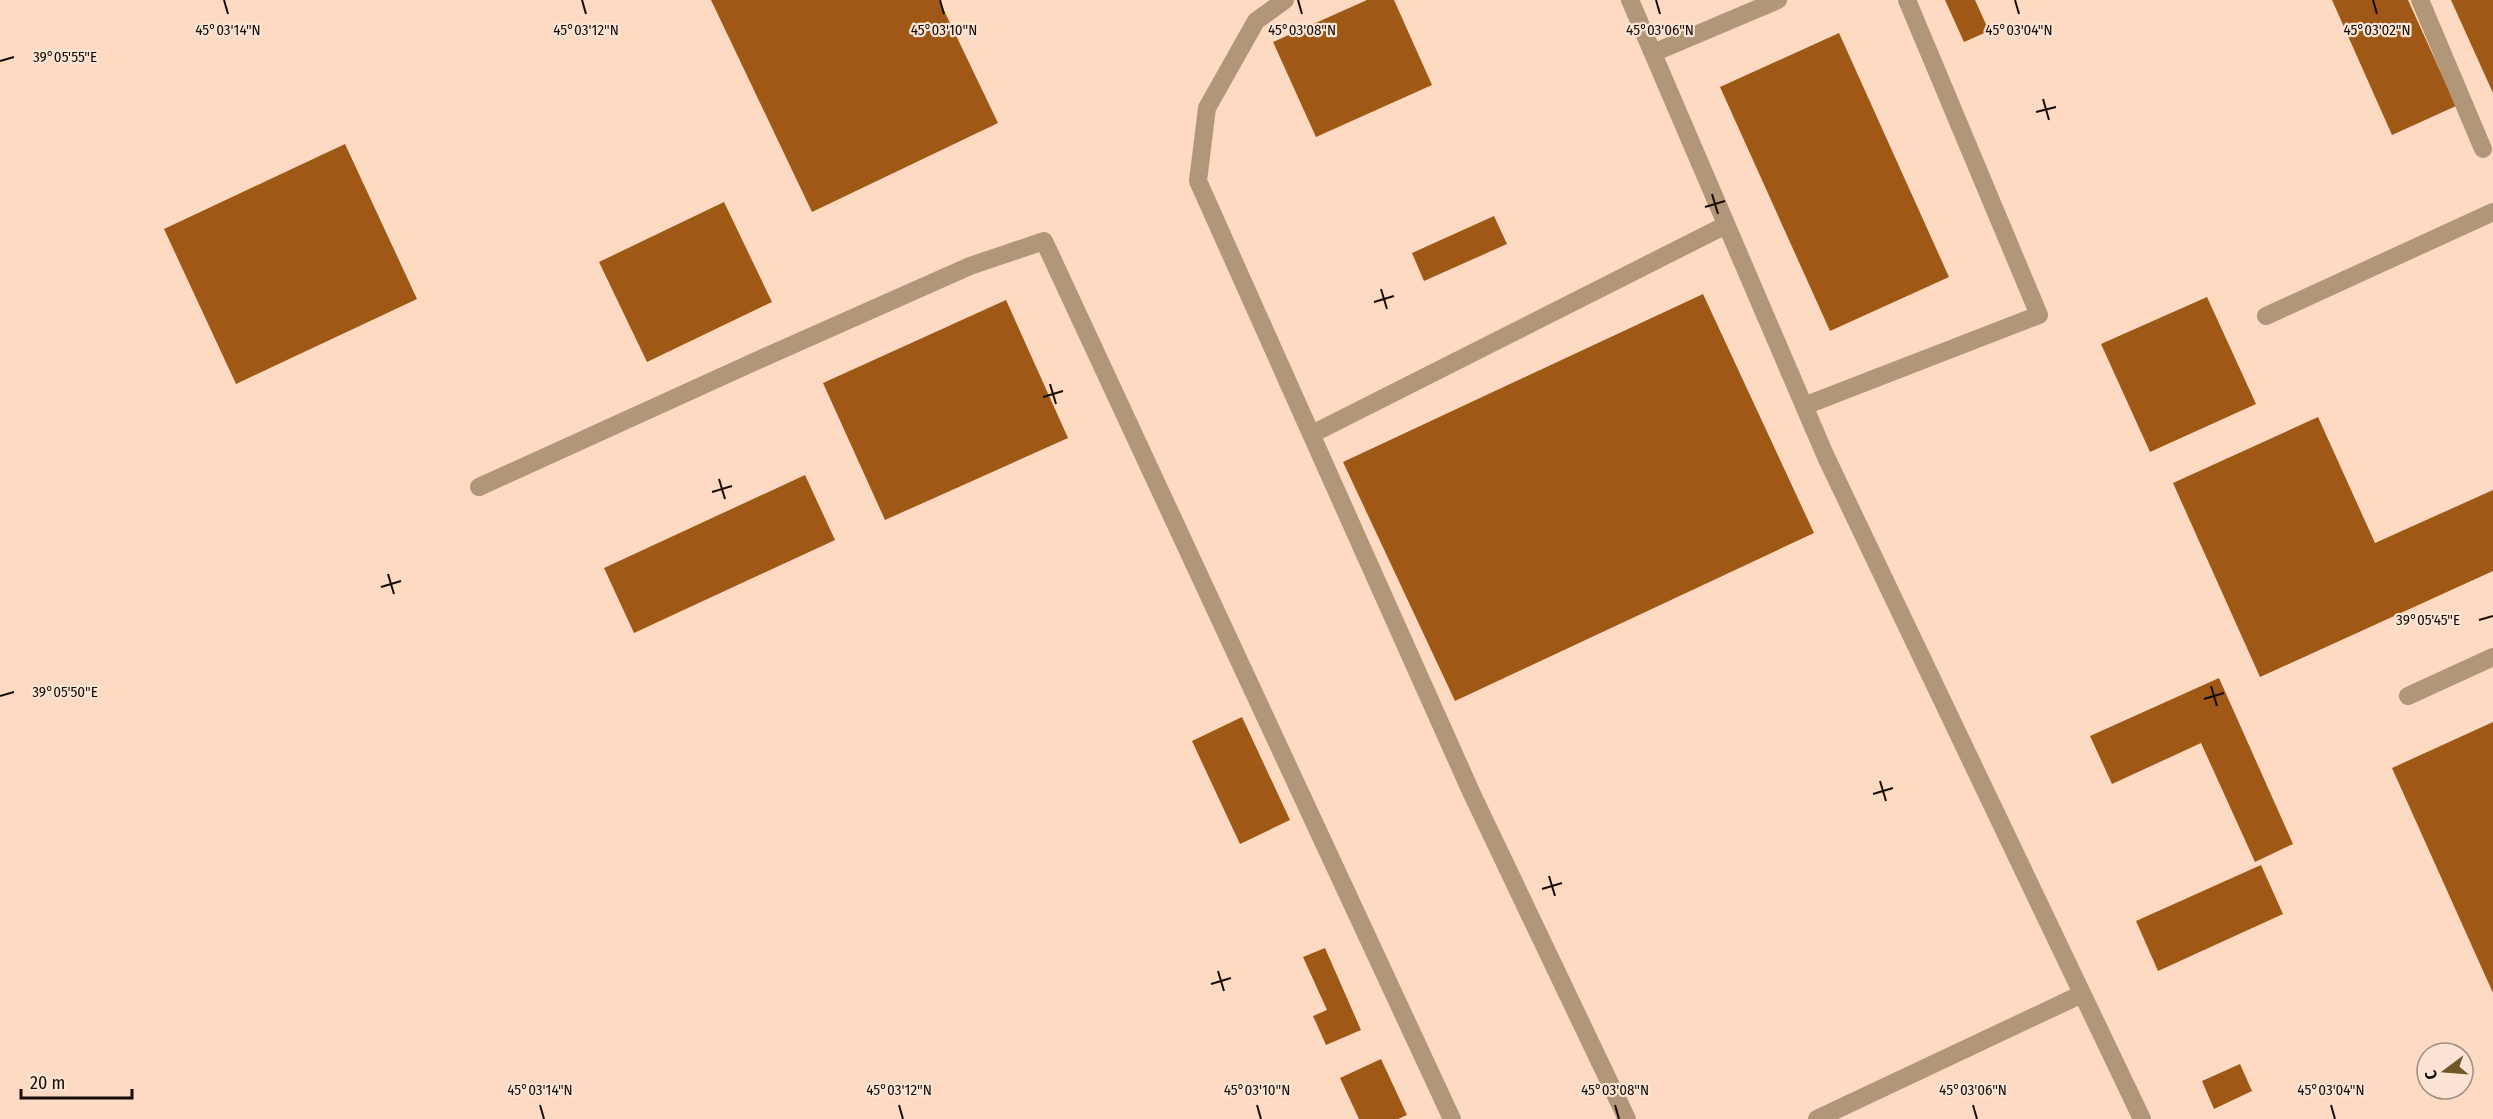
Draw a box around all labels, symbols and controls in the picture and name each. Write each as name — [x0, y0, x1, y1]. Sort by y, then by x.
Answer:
text: 45°03'14"N — [195, 21, 261, 39]
text: 45°03'12"N — [553, 21, 619, 39]
text: 45°03'10"N — [911, 21, 977, 39]
text: 45°03'08"N — [1268, 21, 1336, 39]
text: 45°03'06"N — [1626, 21, 1694, 39]
text: 45°03'04"N — [1985, 21, 2053, 39]
text: 45°03'02"N — [2343, 21, 2411, 39]
text: 39°05'55"E — [33, 48, 97, 66]
text: 39°05'45"E — [2396, 611, 2460, 629]
text: 39°05'50"E — [32, 683, 98, 701]
north arrow — [2415, 1041, 2475, 1101]
scale bar — [21, 1062, 132, 1100]
text: С — [2421, 1068, 2441, 1082]
text: 20 m — [30, 1072, 65, 1094]
text: 45°03'14"N — [507, 1081, 573, 1099]
text: 45°03'12"N — [866, 1081, 932, 1099]
text: 45°03'10"N — [1224, 1081, 1290, 1099]
text: 45°03'08"N — [1581, 1081, 1649, 1099]
text: 45°03'06"N — [1939, 1081, 2007, 1099]
text: 45°03'04"N — [2297, 1081, 2365, 1099]

